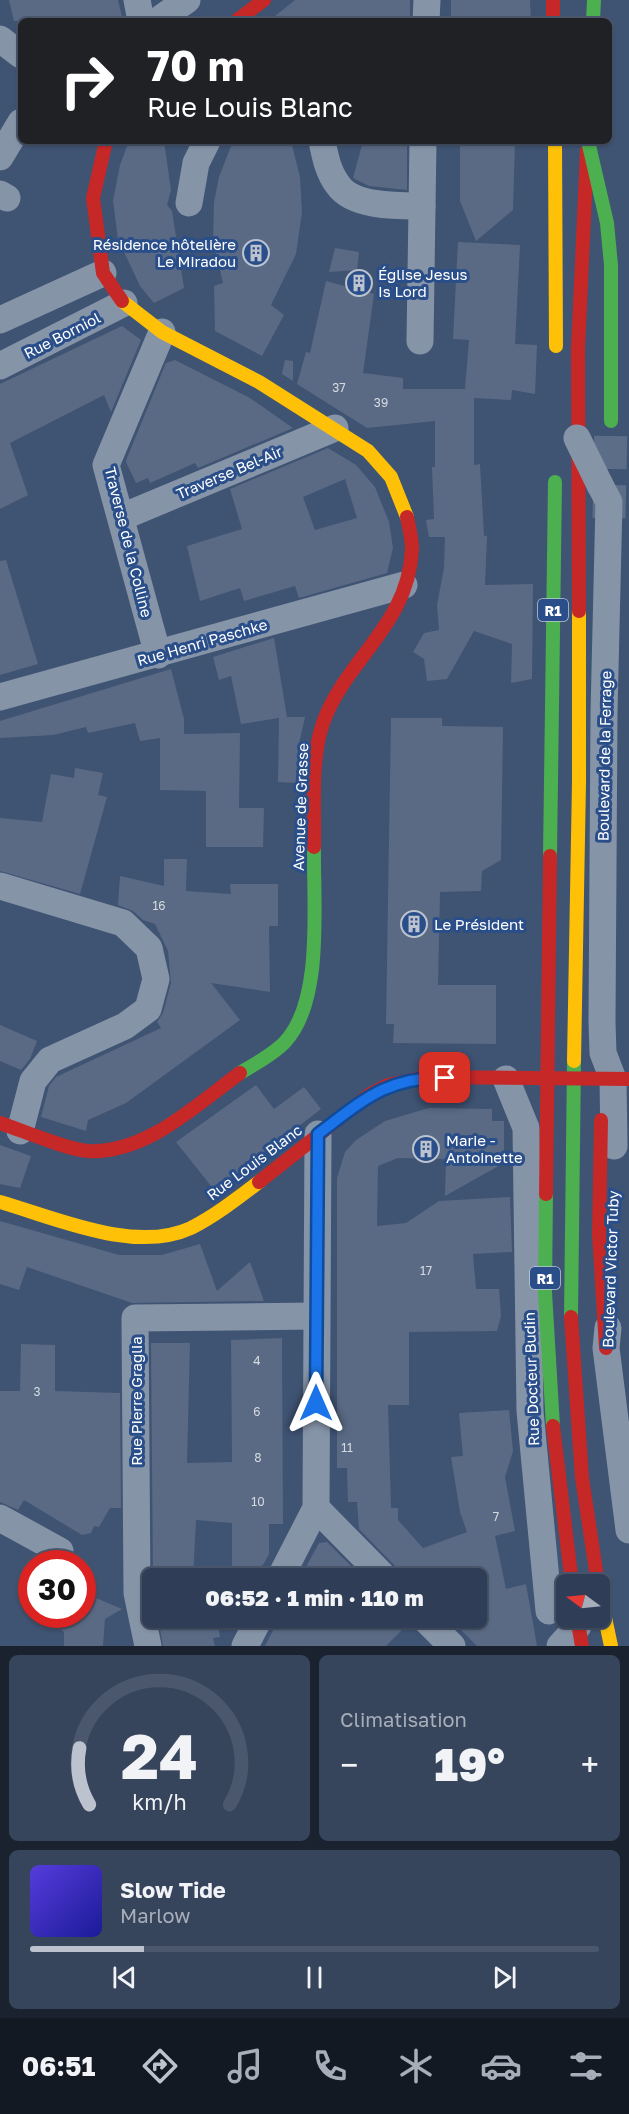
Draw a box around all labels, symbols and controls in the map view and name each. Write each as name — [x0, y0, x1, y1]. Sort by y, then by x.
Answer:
text: 70 m — [147, 40, 244, 90]
icon: right — [48, 42, 126, 120]
text: Rue Louis Blanc — [147, 91, 353, 123]
place label: Résidence hôtelière Le Miradou — [93, 235, 236, 270]
building icon: Résidence hôtelière Le Miradou — [241, 238, 271, 268]
place label: Église Jesus Is Lord — [378, 265, 467, 300]
building icon: Église Jesus Is Lord — [344, 268, 374, 298]
street label: Rue Borniol — [21, 308, 103, 362]
house number: 37 — [332, 380, 346, 395]
house number: 39 — [374, 395, 388, 410]
street label: Traverse Bel-Air — [173, 441, 285, 502]
street label: Traverse de la Colline — [102, 465, 156, 619]
road number: R1 — [538, 599, 568, 621]
street label: Rue Henri Paschke — [135, 615, 270, 669]
street label: Boulevard de la Ferrage — [594, 670, 614, 841]
street label: Avenue de Grasse — [289, 743, 311, 871]
house number: 16 — [152, 898, 166, 913]
building icon: Le Président — [399, 909, 429, 939]
place label: Le Président — [434, 915, 524, 933]
pin — [419, 1052, 470, 1103]
icon: arrive — [428, 1061, 461, 1094]
street label: Rue Louis Blanc — [203, 1120, 305, 1204]
place label: Marie - Antoinette — [446, 1131, 523, 1166]
building icon: Marie - Antoinette — [411, 1134, 441, 1164]
street label: Boulevard Victor Tuby — [598, 1189, 622, 1348]
house number: 17 — [420, 1263, 432, 1278]
road number: R1 — [530, 1267, 560, 1289]
street label: Rue Docteur Budin — [520, 1312, 542, 1446]
street label: Rue Pierre Graglia — [127, 1336, 145, 1466]
house number: 4 — [253, 1353, 261, 1368]
position arrow — [284, 1371, 348, 1435]
house number: 3 — [33, 1384, 41, 1399]
house number: 6 — [253, 1404, 261, 1419]
house number: 11 — [341, 1440, 353, 1455]
house number: 8 — [254, 1450, 262, 1465]
house number: 10 — [251, 1494, 265, 1509]
house number: 7 — [493, 1509, 499, 1524]
speed limit sign: 30 — [18, 1550, 96, 1628]
north arrow — [556, 1574, 610, 1628]
map controls — [556, 1574, 610, 1628]
text: 06:52 · 1 min · 110 m — [205, 1584, 424, 1611]
text: Climatisation — [340, 1707, 467, 1731]
text: 24 — [121, 1718, 198, 1793]
text: 19° — [434, 1737, 505, 1791]
text: − — [340, 1745, 358, 1784]
text: + — [581, 1745, 599, 1784]
text: km/h — [132, 1789, 187, 1815]
text: Slow Tide — [120, 1876, 226, 1903]
text: Marlow — [120, 1903, 191, 1927]
icon: previous — [108, 1961, 141, 1994]
icon: pause — [298, 1961, 331, 1994]
icon: next — [488, 1961, 521, 1994]
icon: directions — [139, 2045, 181, 2087]
icon: music — [224, 2045, 266, 2087]
icon: phone — [309, 2045, 351, 2087]
icon: climate — [395, 2045, 437, 2087]
icon: car — [480, 2045, 522, 2087]
icon: filters — [565, 2045, 607, 2087]
text: 06:51 — [22, 2050, 95, 2082]

